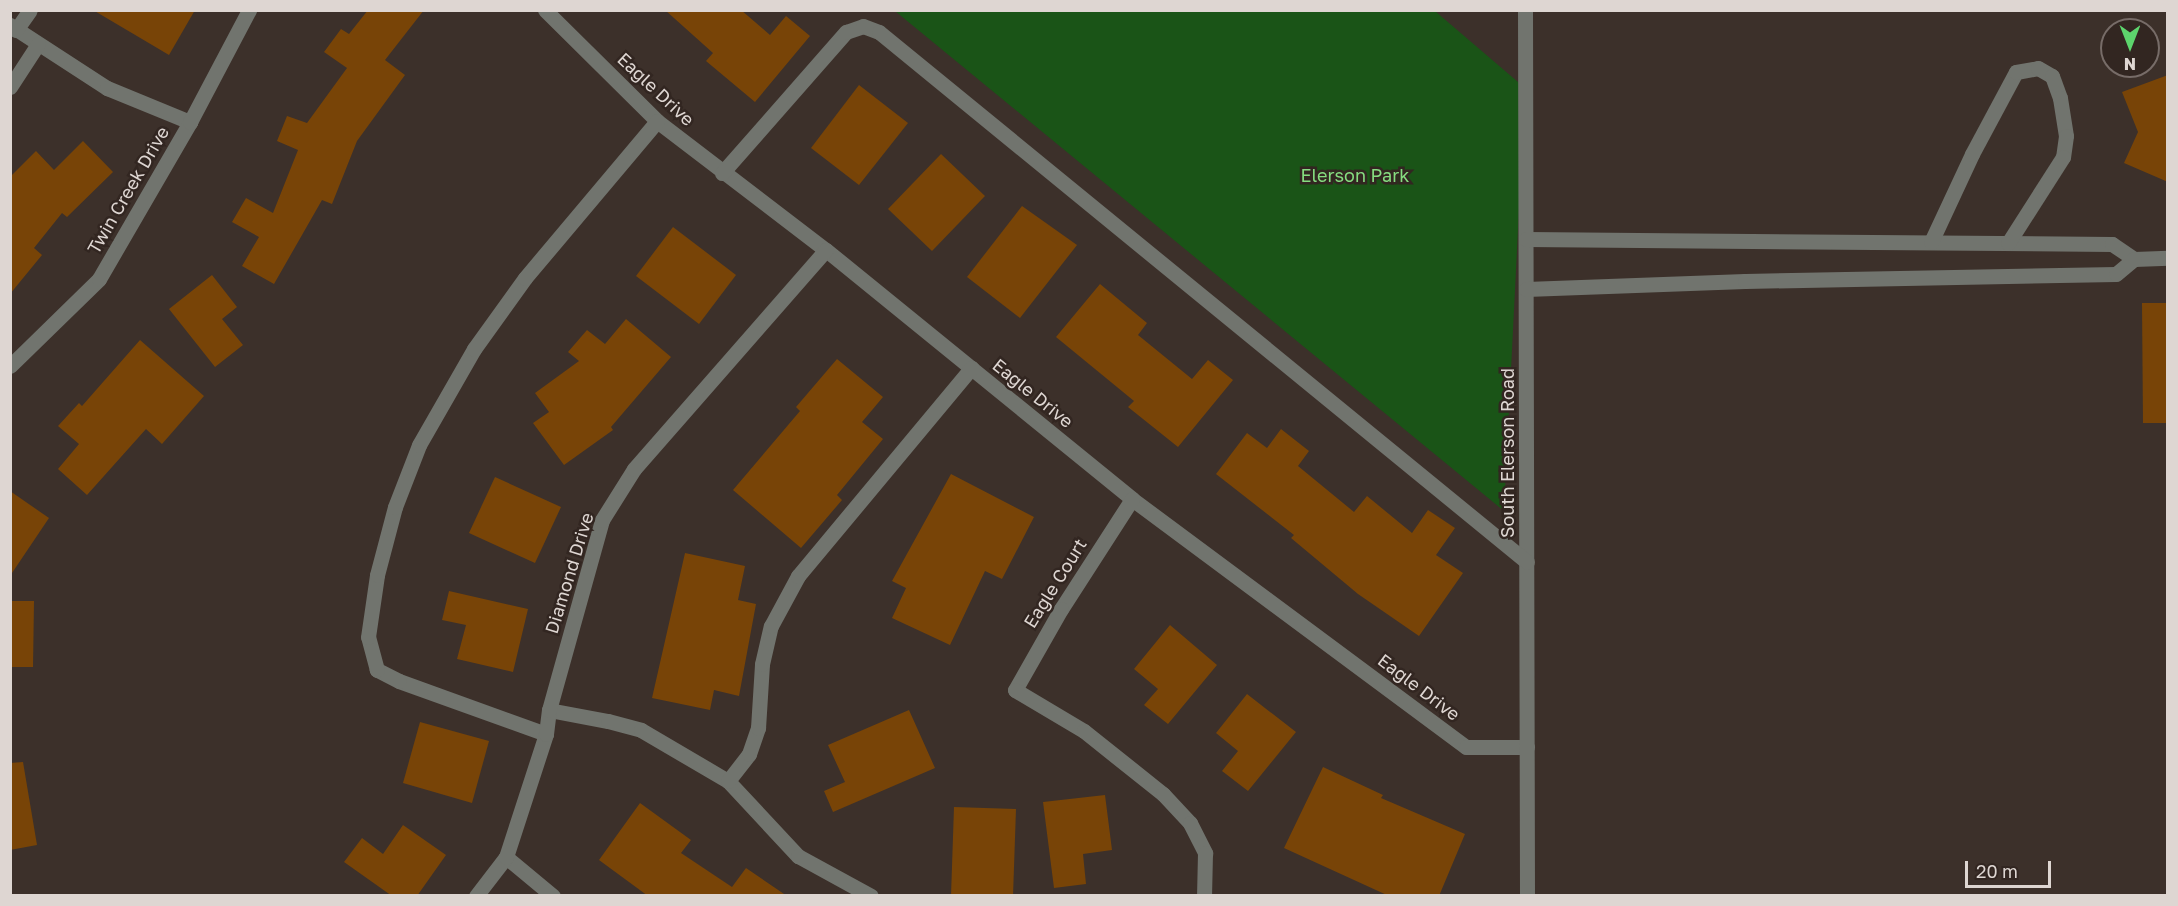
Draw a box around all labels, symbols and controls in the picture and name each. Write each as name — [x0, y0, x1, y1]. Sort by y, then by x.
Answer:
north arrow — [2100, 18, 2160, 78]
street label: Eagle Drive — [613, 48, 699, 130]
text: N — [2124, 54, 2136, 74]
street label: Twin Creek Drive — [83, 122, 173, 258]
park label: Elerson Park — [1301, 164, 1409, 186]
street label: Eagle Drive — [988, 354, 1078, 432]
street label: South Elerson Road — [1496, 368, 1518, 538]
street label: Diamond Drive — [540, 510, 598, 636]
street label: Eagle Court — [1019, 534, 1091, 632]
street label: Eagle Drive — [1374, 649, 1464, 725]
scale bar — [1968, 849, 2054, 887]
text: 20 m — [1976, 860, 2018, 882]

